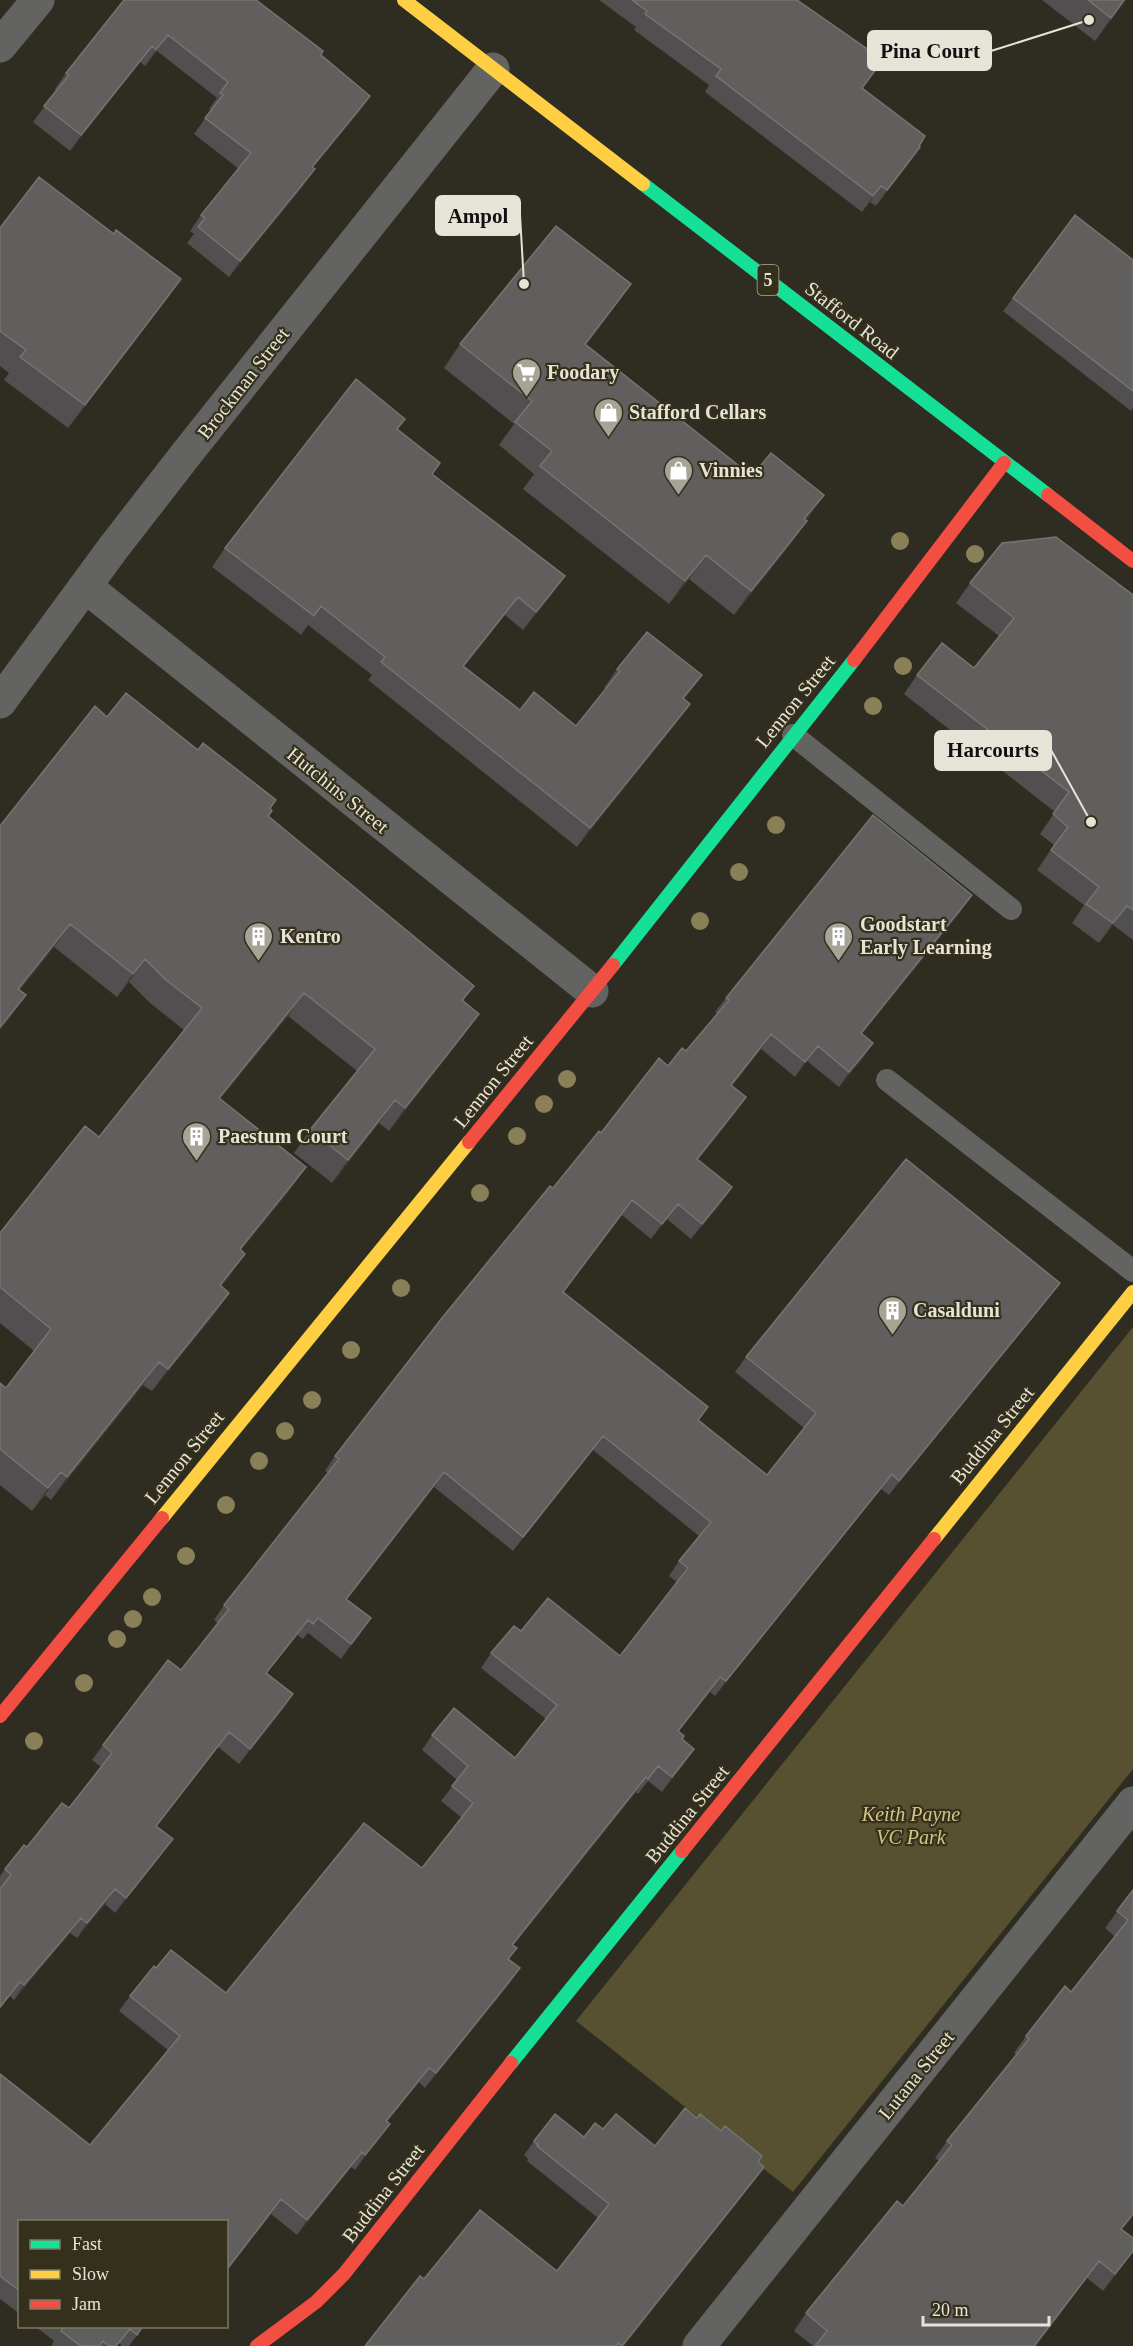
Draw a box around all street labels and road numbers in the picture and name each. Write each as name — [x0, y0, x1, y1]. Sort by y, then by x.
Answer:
road number: 5 — [758, 265, 778, 295]
street label: Stafford Road — [801, 277, 903, 363]
street label: Brockman Street — [193, 323, 293, 443]
street label: Lennon Street — [751, 650, 839, 752]
street label: Hutchins Street — [283, 742, 393, 838]
street label: Lennon Street — [449, 1030, 537, 1132]
street label: Buddina Street — [946, 1381, 1038, 1488]
street label: Lennon Street — [140, 1406, 228, 1508]
street label: Buddina Street — [641, 1760, 733, 1867]
street label: Lutana Street — [874, 2026, 959, 2124]
street label: Buddina Street — [338, 2139, 429, 2247]

